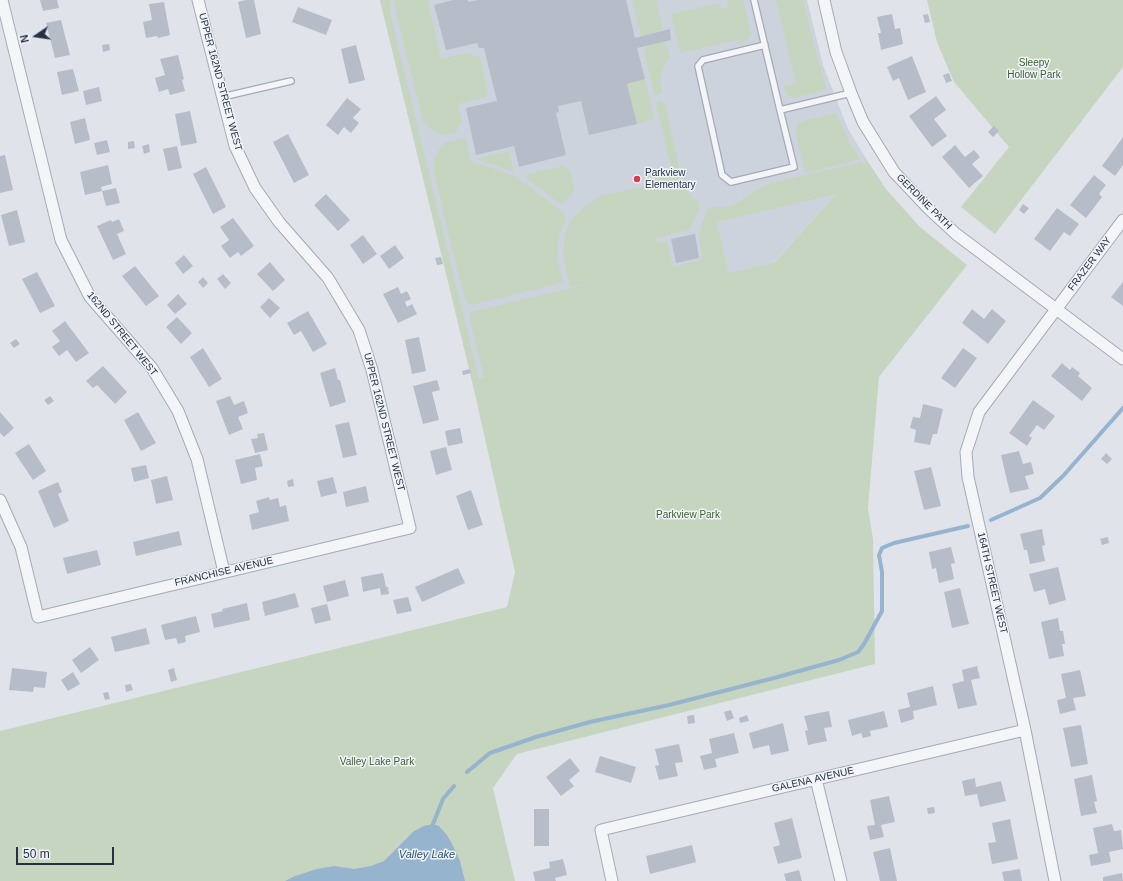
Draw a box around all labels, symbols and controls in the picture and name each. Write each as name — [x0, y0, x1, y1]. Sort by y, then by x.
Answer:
street label: UPPER 162ND STREET WEST — [196, 12, 244, 152]
north arrow — [16, 16, 56, 56]
text: N — [18, 33, 31, 44]
park label: Sleepy Hollow Park — [1007, 57, 1061, 80]
place label: Parkview Elementary — [645, 167, 696, 190]
street label: GERDINE PATH — [894, 172, 954, 232]
marker: Parkview Elementary — [632, 174, 642, 184]
street label: FRAZER WAY — [1066, 235, 1114, 293]
street label: 162ND STREET WEST — [84, 289, 160, 379]
street label: UPPER 162ND STREET WEST — [361, 352, 407, 492]
park label: Parkview Park — [656, 509, 720, 521]
street label: 164TH STREET WEST — [974, 531, 1010, 635]
street label: FRANCHISE AVENUE — [173, 555, 275, 589]
park label: Valley Lake Park — [340, 756, 414, 768]
street label: GALENA AVENUE — [771, 765, 855, 795]
scale bar — [18, 839, 116, 865]
text: 50 m — [23, 847, 50, 861]
water label: Valley Lake — [399, 848, 455, 862]

